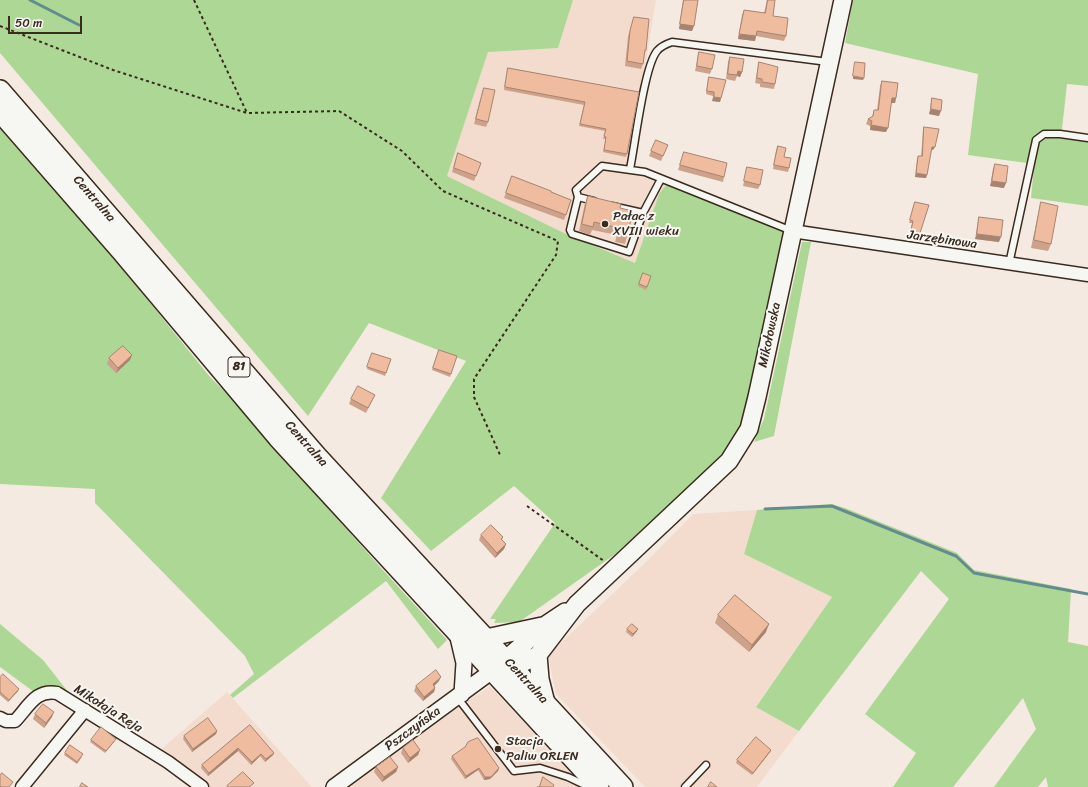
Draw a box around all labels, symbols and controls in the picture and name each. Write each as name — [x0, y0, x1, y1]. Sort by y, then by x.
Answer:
scale bar — [10, 8, 84, 34]
text: 50 m — [15, 12, 42, 34]
street label: Centralna — [70, 173, 118, 225]
place label: Pałac z XVIII wieku — [613, 209, 679, 240]
marker: Pałac z XVIII wieku — [600, 219, 610, 229]
street label: Jarzębinowa — [906, 227, 978, 253]
street label: Mikołowska — [755, 301, 785, 369]
road number: 81 — [228, 357, 250, 377]
street label: Centralna — [281, 418, 331, 470]
street label: Centralna — [501, 655, 551, 707]
street label: Mikołaja Reja — [71, 682, 145, 736]
street label: Pszczyńska — [382, 704, 444, 754]
place label: Stacja Paliw ORLEN — [506, 734, 579, 765]
marker: Stacja Paliw ORLEN — [493, 744, 503, 754]

